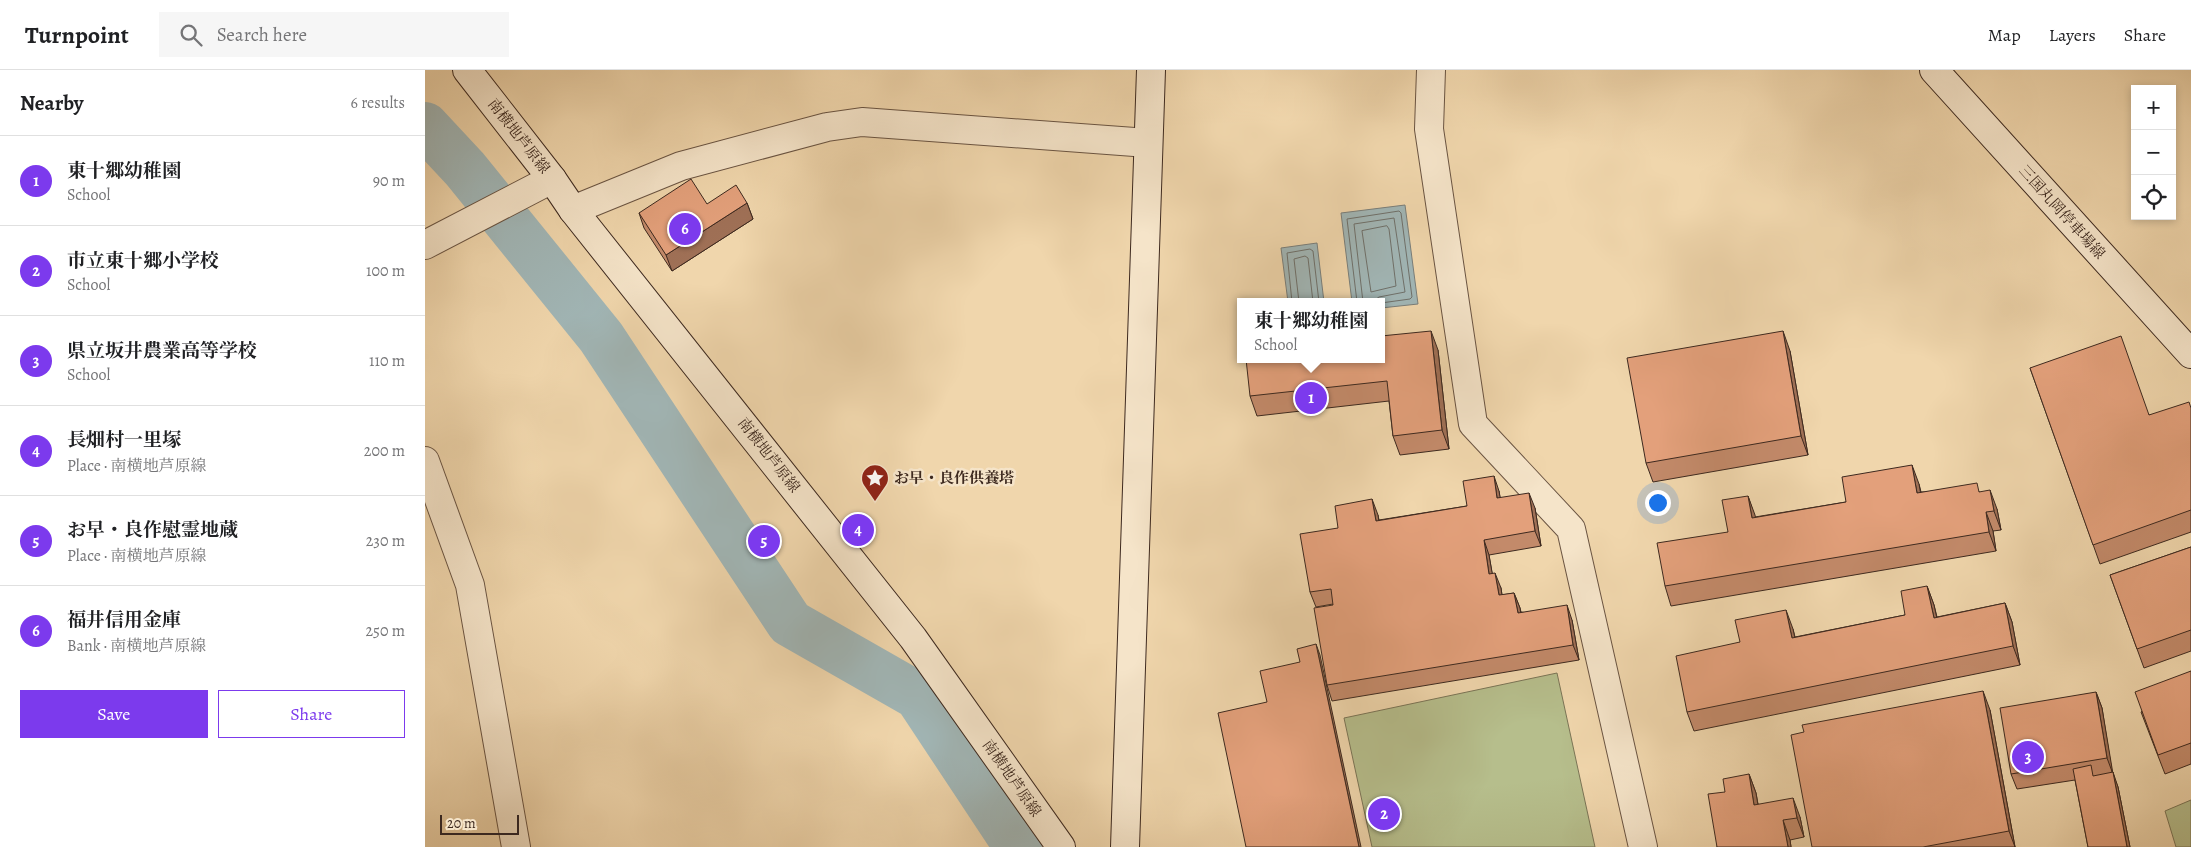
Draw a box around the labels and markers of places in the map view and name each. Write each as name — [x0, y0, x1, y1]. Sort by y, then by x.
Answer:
pin: 6 — [669, 210, 701, 248]
pin: 1 — [1295, 379, 1327, 417]
place icon: お早・良作供養塔 — [860, 463, 890, 502]
place label: お早・良作供養塔 — [894, 468, 1014, 488]
pin: 4 — [842, 511, 874, 549]
pin: 5 — [748, 522, 780, 560]
pin: 3 — [2012, 738, 2044, 776]
pin: 2 — [1368, 795, 1400, 833]

